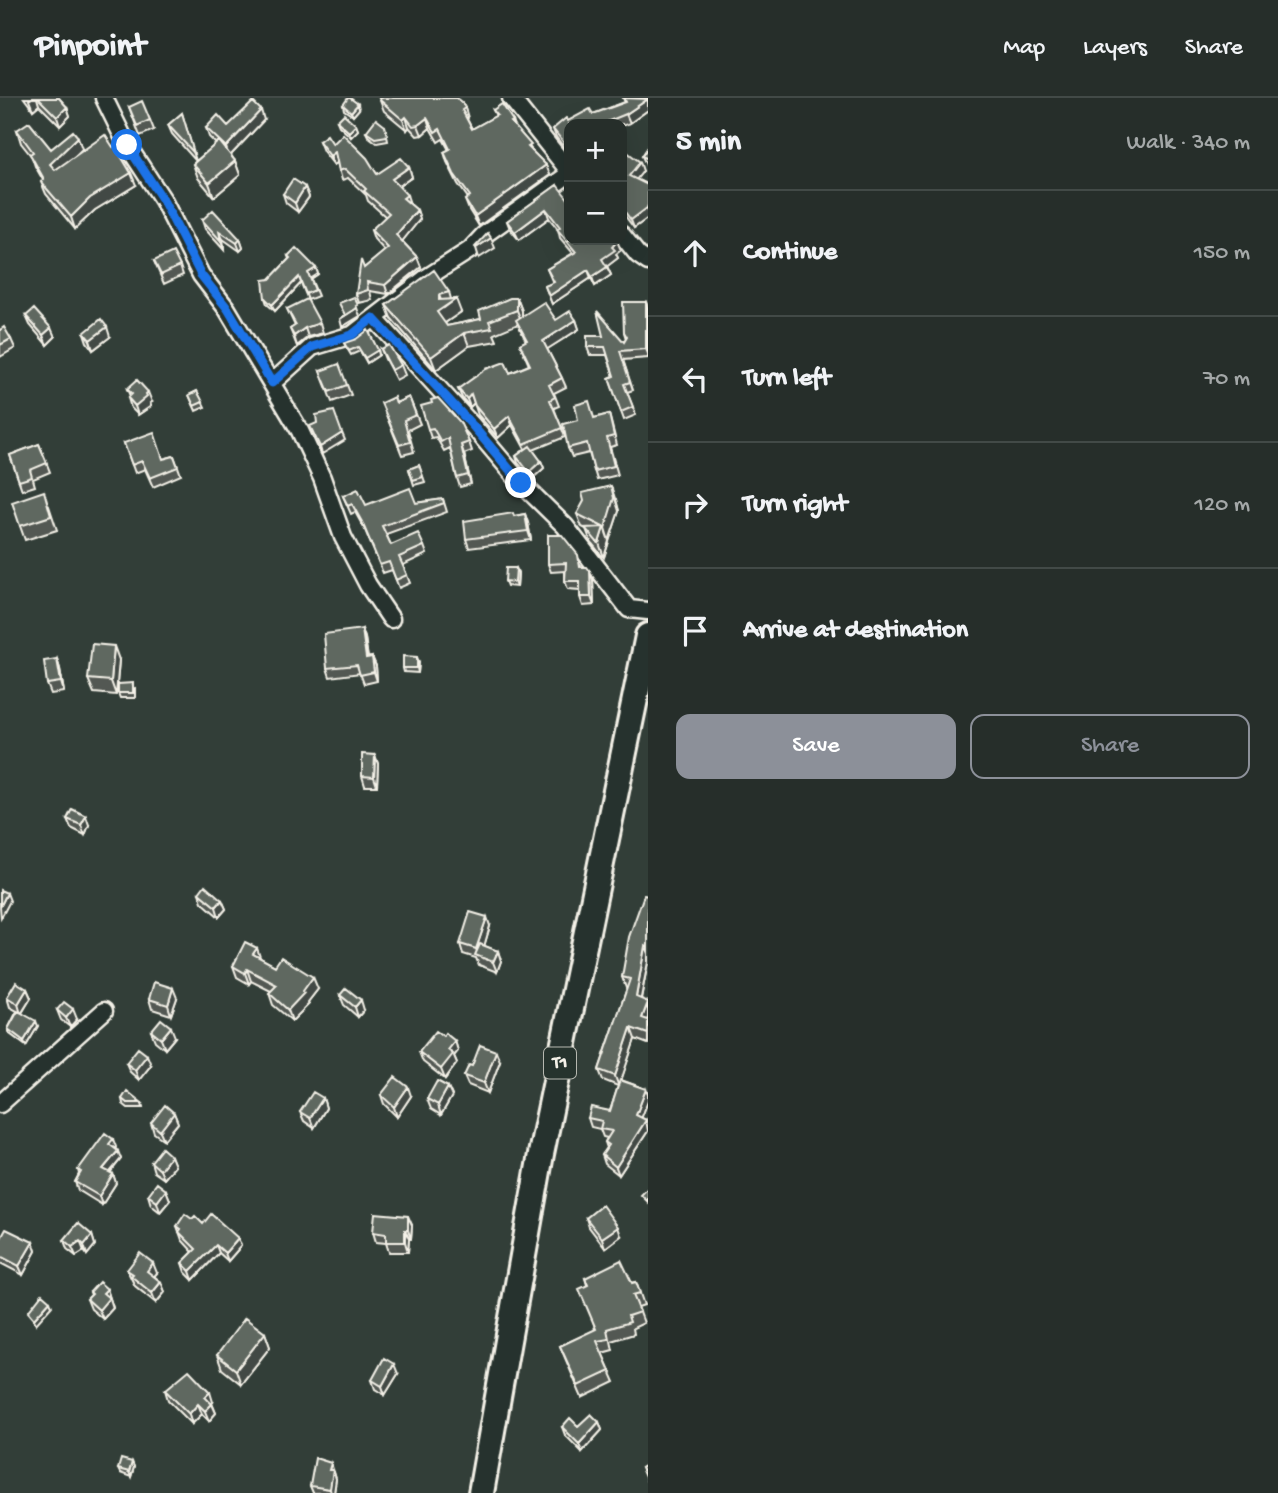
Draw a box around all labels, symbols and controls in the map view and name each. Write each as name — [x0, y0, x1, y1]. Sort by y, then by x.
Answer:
text: Pinpoint — [35, 29, 146, 67]
text: Map — [1003, 34, 1045, 63]
text: Layers — [1083, 34, 1147, 63]
text: Share — [1185, 34, 1243, 63]
map controls — [564, 119, 627, 245]
button: + — [564, 119, 627, 182]
text: 5 min — [676, 126, 741, 161]
route start — [111, 129, 142, 160]
text: Walk · 340 m — [1127, 130, 1250, 157]
button: − — [564, 182, 627, 245]
icon: ahead — [676, 234, 714, 272]
text: Continue — [743, 238, 837, 269]
text: 150 m — [1194, 240, 1250, 267]
icon: left — [676, 360, 714, 398]
text: Turn left — [743, 364, 831, 395]
text: 70 m — [1203, 366, 1250, 393]
route end — [505, 467, 536, 498]
icon: right — [676, 486, 714, 524]
text: Turn right — [743, 490, 847, 521]
text: 120 m — [1195, 492, 1250, 519]
icon: arrive — [676, 612, 714, 650]
text: Arrive at destination — [743, 616, 968, 647]
button: Save — [676, 714, 956, 779]
button: Share — [970, 714, 1250, 779]
road number: T1 — [544, 1048, 576, 1079]

